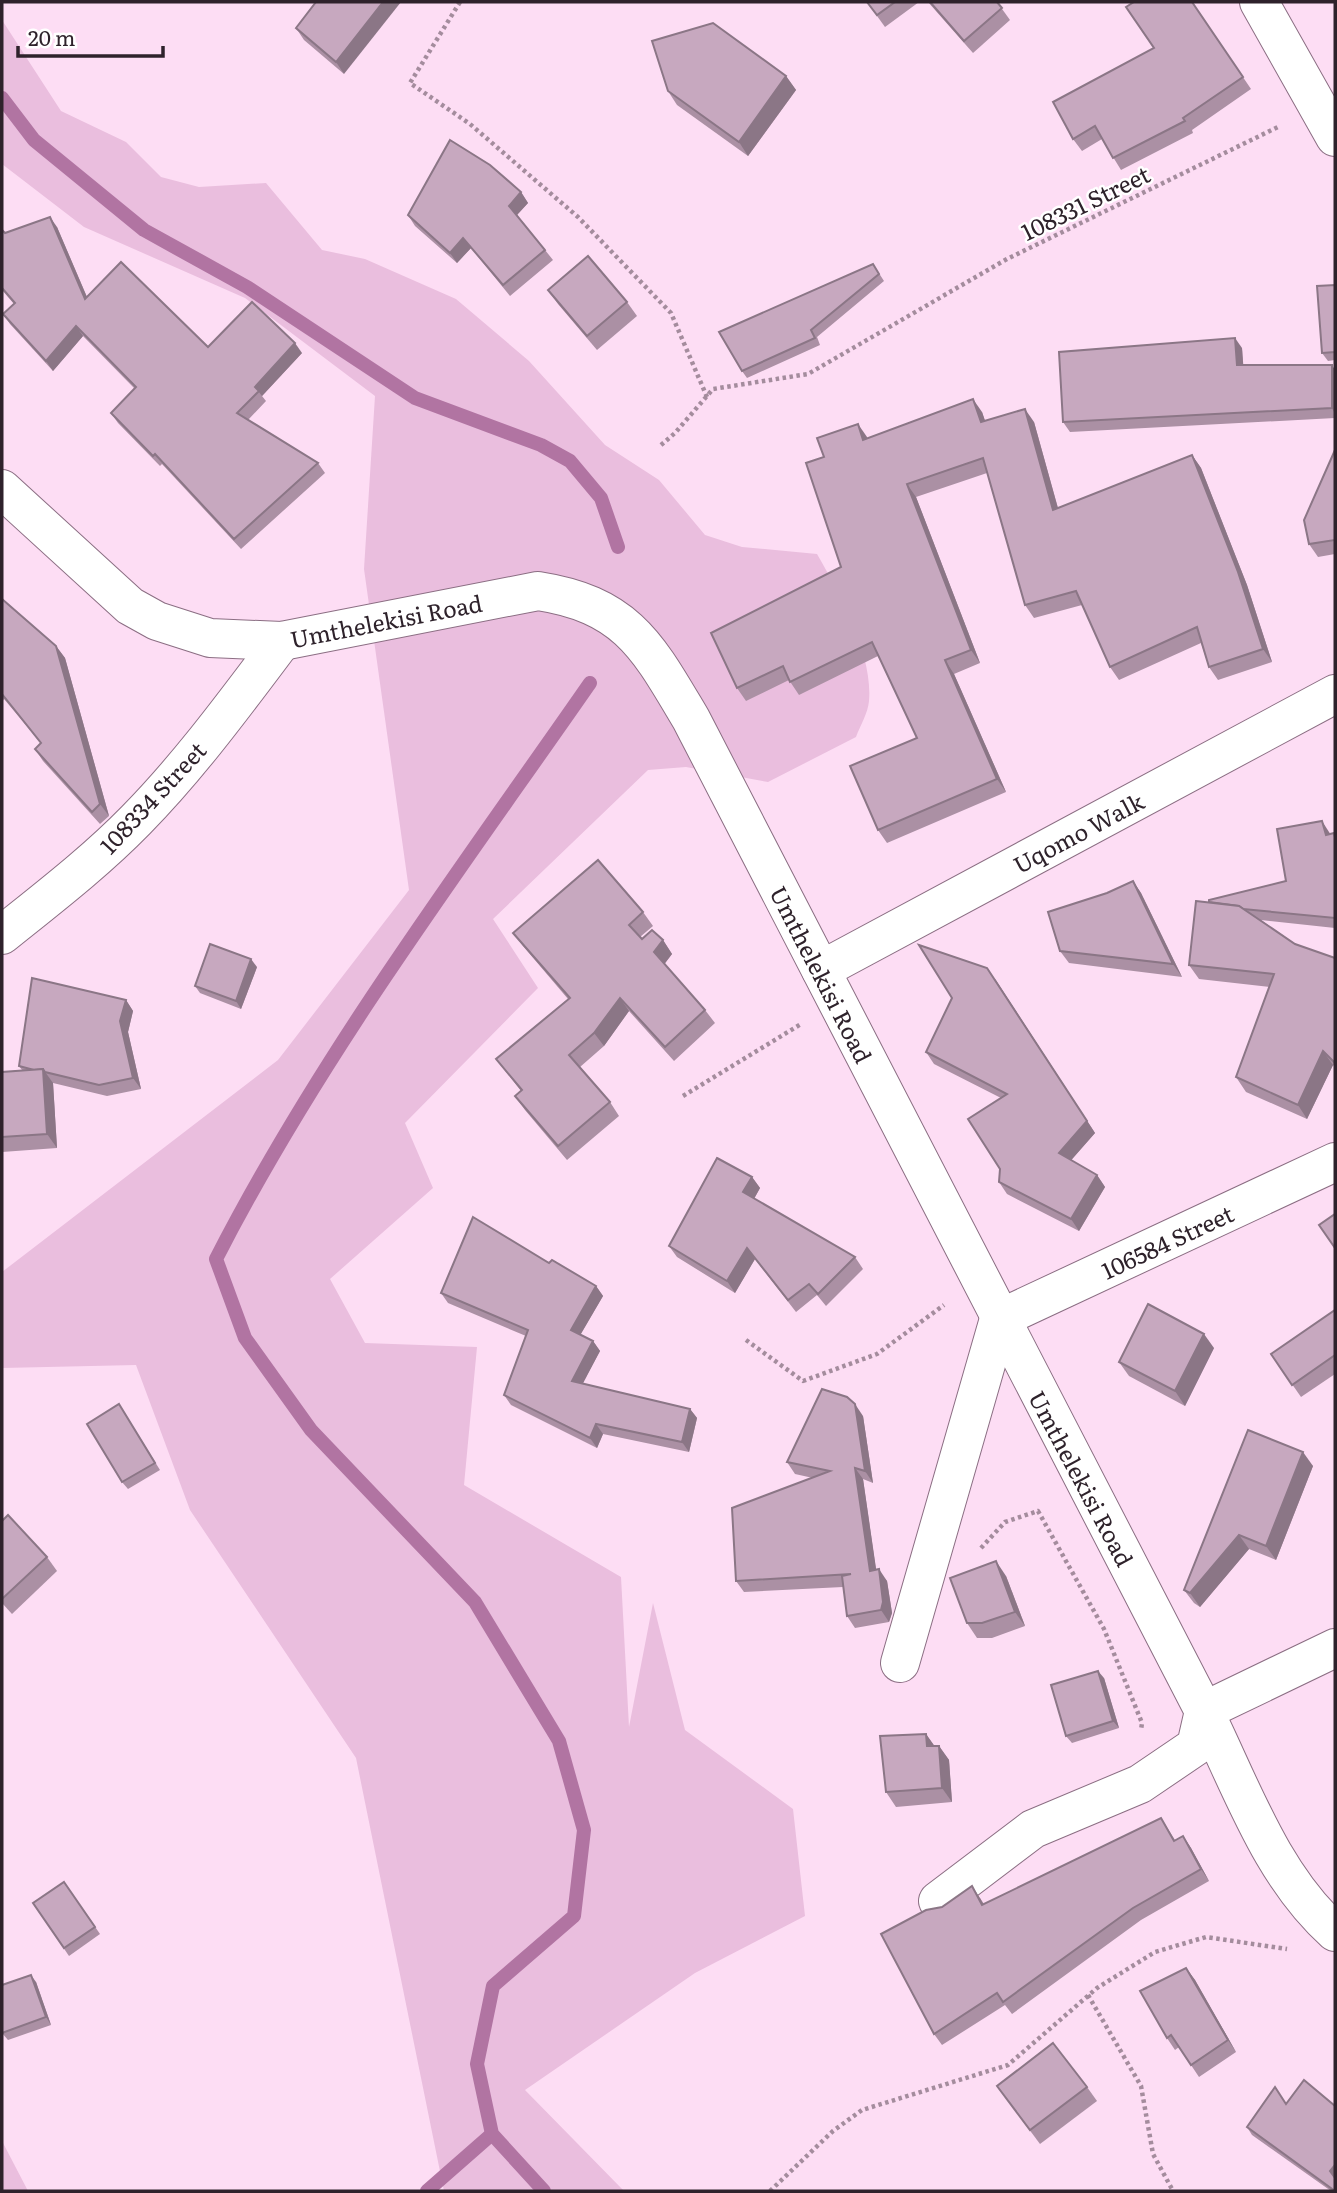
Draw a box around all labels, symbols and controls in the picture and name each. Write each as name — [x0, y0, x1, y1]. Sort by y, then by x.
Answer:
scale bar — [18, 14, 163, 58]
text: 20 m — [28, 21, 75, 52]
street label: 108331 Street — [1015, 156, 1156, 248]
street label: Umthelekisi Road — [287, 585, 485, 655]
street label: 108334 Street — [91, 733, 214, 861]
street label: Uqomo Walk — [1007, 783, 1150, 881]
street label: Umthelekisi Road — [763, 879, 881, 1069]
street label: 106584 Street — [1095, 1195, 1239, 1287]
street label: Umthelekisi Road — [1021, 1384, 1143, 1572]

